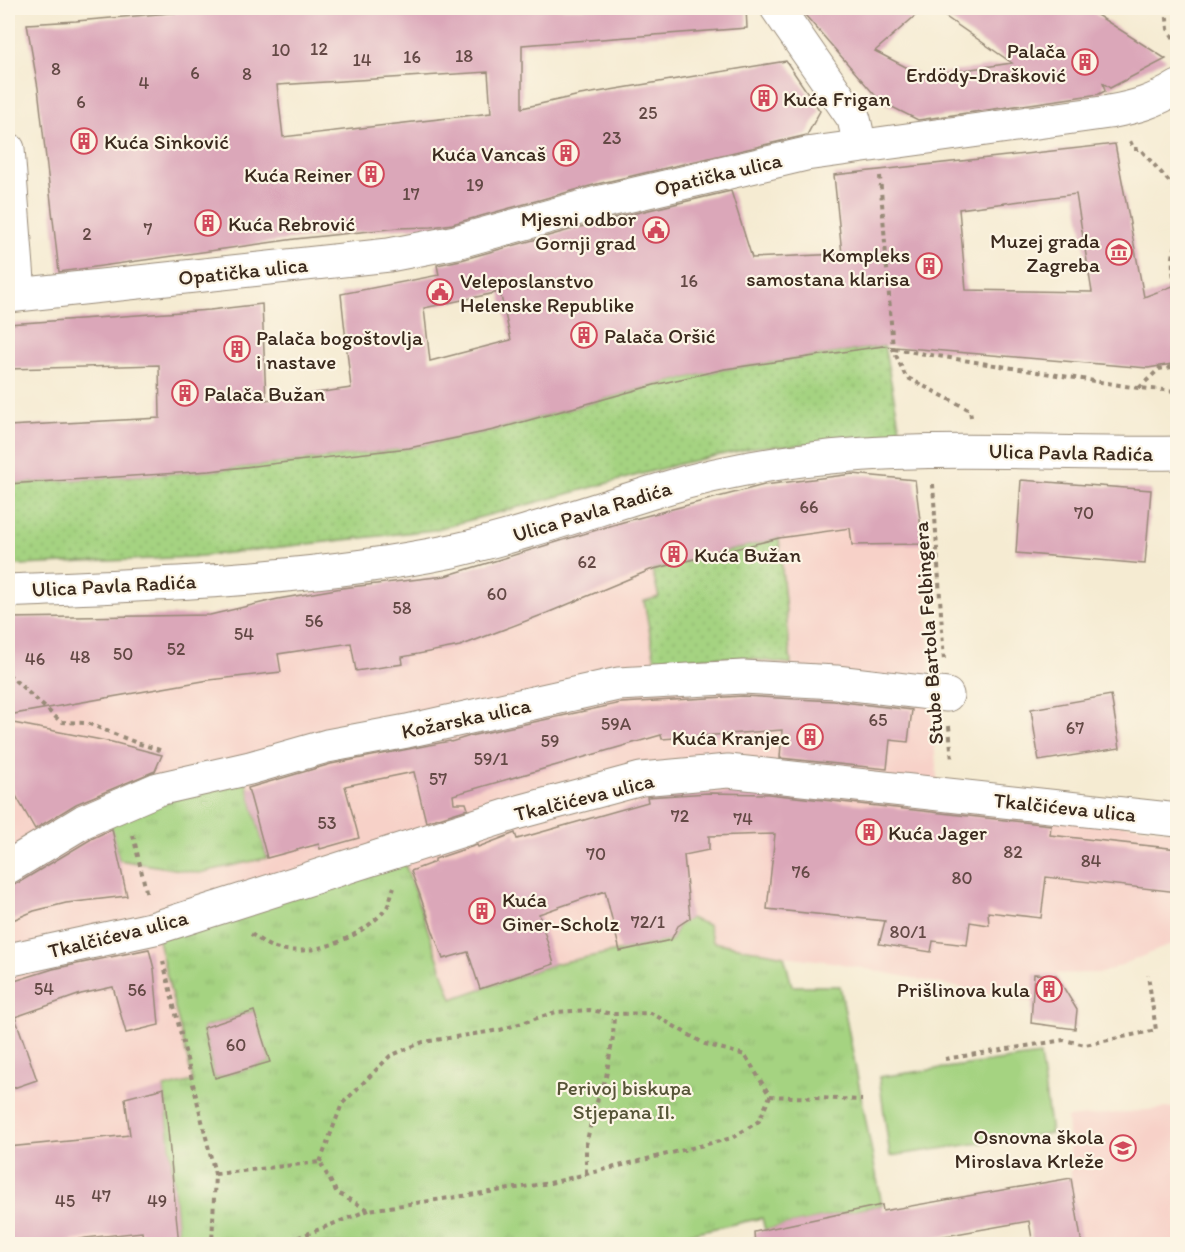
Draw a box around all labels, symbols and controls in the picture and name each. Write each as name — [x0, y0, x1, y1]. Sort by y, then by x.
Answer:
house number: 12 — [310, 38, 328, 60]
place label: Palača Erdödy-Drašković — [906, 38, 1066, 87]
house number: 10 — [271, 39, 291, 61]
house number: 18 — [455, 45, 473, 67]
house number: 16 — [403, 46, 421, 68]
building icon: Palača Erdödy-Drašković — [1070, 47, 1100, 77]
house number: 14 — [352, 49, 372, 71]
house number: 8 — [51, 58, 61, 80]
house number: 6 — [190, 62, 200, 84]
house number: 8 — [242, 63, 252, 85]
house number: 4 — [139, 72, 150, 94]
building icon: Kuća Frigan — [749, 83, 779, 113]
place label: Kuća Frigan — [783, 86, 891, 111]
house number: 6 — [76, 91, 86, 113]
house number: 25 — [639, 102, 657, 124]
building icon: Kuća Sinković — [69, 126, 99, 156]
house number: 23 — [602, 127, 622, 149]
place label: Kuća Sinković — [104, 129, 229, 154]
building icon: Kuća Vancaš — [551, 138, 581, 168]
place label: Kuća Vancaš — [431, 141, 546, 166]
street label: Opatička ulica — [652, 147, 784, 201]
building icon: Kuća Reiner — [356, 159, 386, 189]
place label: Kuća Reiner — [244, 162, 352, 187]
house number: 19 — [466, 174, 484, 196]
house number: 17 — [402, 183, 420, 205]
place label: Mjesni odbor Gornji grad — [521, 206, 637, 255]
building icon: Kuća Rebrović — [193, 208, 223, 238]
place label: Kuća Rebrović — [228, 211, 355, 236]
public building icon: Mjesni odbor Gornji grad — [641, 215, 671, 245]
house number: 7 — [144, 218, 153, 240]
house number: 2 — [82, 223, 92, 245]
place label: Muzej grada Zagreba — [990, 228, 1100, 277]
museum icon: Muzej grada Zagreba — [1104, 237, 1134, 267]
place label: Kompleks samostana klarisa — [746, 242, 910, 291]
building icon: Kompleks samostana klarisa — [914, 251, 944, 281]
street label: Opatička ulica — [177, 252, 309, 290]
place label: Veleposlanstvo Helenske Republike — [460, 268, 634, 317]
house number: 16 — [680, 270, 698, 292]
public building icon: Veleposlanstvo Helenske Republike — [425, 277, 455, 307]
building icon: Palača Oršić — [569, 320, 599, 350]
place label: Palača Oršić — [604, 323, 716, 348]
place label: Palača bogoštovlja i nastave — [256, 325, 423, 374]
building icon: Palača bogoštovlja i nastave — [222, 334, 252, 364]
building icon: Palača Bužan — [170, 378, 200, 408]
place label: Palača Bužan — [204, 381, 325, 406]
street label: Ulica Pavla Radića — [988, 438, 1154, 466]
street label: Ulica Pavla Radića — [510, 475, 674, 547]
house number: 66 — [799, 496, 819, 518]
house number: 70 — [1074, 502, 1094, 524]
street label: Stube Bartola Felbingera — [908, 521, 948, 745]
building icon: Kuća Bužan — [659, 539, 689, 569]
place label: Kuća Bužan — [694, 542, 801, 567]
house number: 62 — [578, 551, 597, 573]
street label: Ulica Pavla Radića — [31, 568, 197, 602]
house number: 60 — [487, 583, 507, 605]
house number: 58 — [392, 597, 412, 619]
house number: 56 — [305, 610, 323, 632]
house number: 54 — [234, 623, 254, 645]
house number: 52 — [167, 638, 186, 660]
house number: 50 — [113, 643, 133, 665]
house number: 48 — [70, 646, 90, 668]
house number: 46 — [25, 648, 45, 670]
street label: Kožarska ulica — [399, 692, 533, 744]
house number: 65 — [869, 709, 887, 731]
house number: 59A — [601, 713, 632, 735]
house number: 67 — [1066, 717, 1084, 739]
building icon: Kuća Kranjec — [795, 722, 825, 752]
place label: Kuća Kranjec — [672, 725, 790, 750]
house number: 59 — [541, 730, 559, 752]
house number: 59/1 — [474, 748, 508, 770]
house number: 57 — [429, 768, 447, 790]
street label: Tkalčićeva ulica — [511, 768, 657, 826]
street label: Tkalčićeva ulica — [992, 787, 1138, 827]
house number: 72 — [671, 805, 690, 827]
house number: 74 — [733, 808, 753, 830]
house number: 53 — [317, 812, 337, 834]
building icon: Kuća Jager — [854, 817, 884, 847]
place label: Kuća Jager — [888, 820, 987, 845]
house number: 82 — [1003, 841, 1023, 863]
house number: 70 — [586, 843, 606, 865]
house number: 84 — [1081, 850, 1102, 872]
house number: 76 — [792, 861, 810, 883]
house number: 80 — [952, 867, 972, 889]
place label: Kuća Giner-Scholz — [502, 887, 620, 936]
building icon: Kuća Giner-Scholz — [467, 896, 497, 926]
street label: Tkalčićeva ulica — [45, 905, 191, 963]
house number: 72/1 — [631, 911, 665, 933]
house number: 80/1 — [890, 921, 926, 943]
building icon: Prišlinova kula — [1034, 974, 1064, 1004]
place label: Prišlinova kula — [897, 977, 1030, 1002]
house number: 54 — [34, 978, 54, 1000]
house number: 56 — [128, 979, 146, 1001]
house number: 60 — [226, 1034, 246, 1056]
park label: Perivoj biskupa Stjepana II. — [556, 1075, 692, 1124]
place label: Osnovna škola Miroslava Krleže — [955, 1124, 1104, 1173]
school or university icon: Osnovna škola Miroslava Krleže — [1108, 1133, 1138, 1163]
house number: 47 — [91, 1185, 111, 1207]
house number: 45 — [55, 1190, 75, 1212]
house number: 49 — [147, 1190, 167, 1212]

